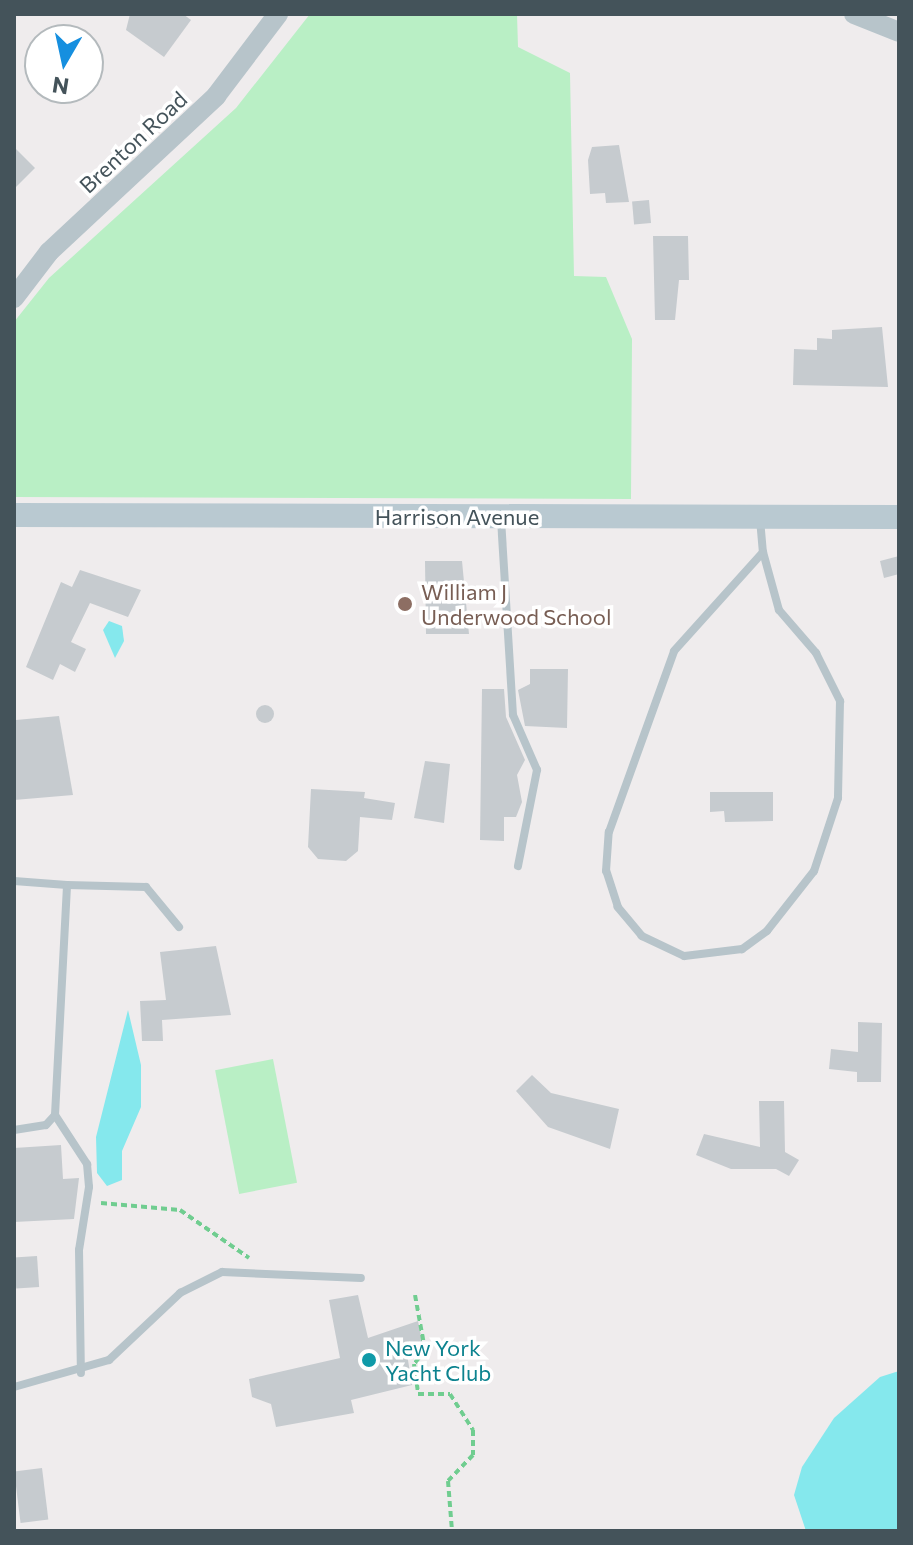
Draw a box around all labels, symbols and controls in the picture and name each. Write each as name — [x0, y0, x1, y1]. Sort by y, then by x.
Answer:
north arrow — [24, 24, 104, 104]
text: N — [50, 72, 71, 101]
street label: Brenton Road — [74, 86, 192, 198]
street label: Harrison Avenue — [375, 504, 539, 530]
place label: William J Underwood School — [421, 578, 611, 630]
marker: William J Underwood School — [396, 595, 414, 613]
place label: New York Yacht Club — [385, 1334, 491, 1386]
marker: New York Yacht Club — [360, 1351, 378, 1369]

